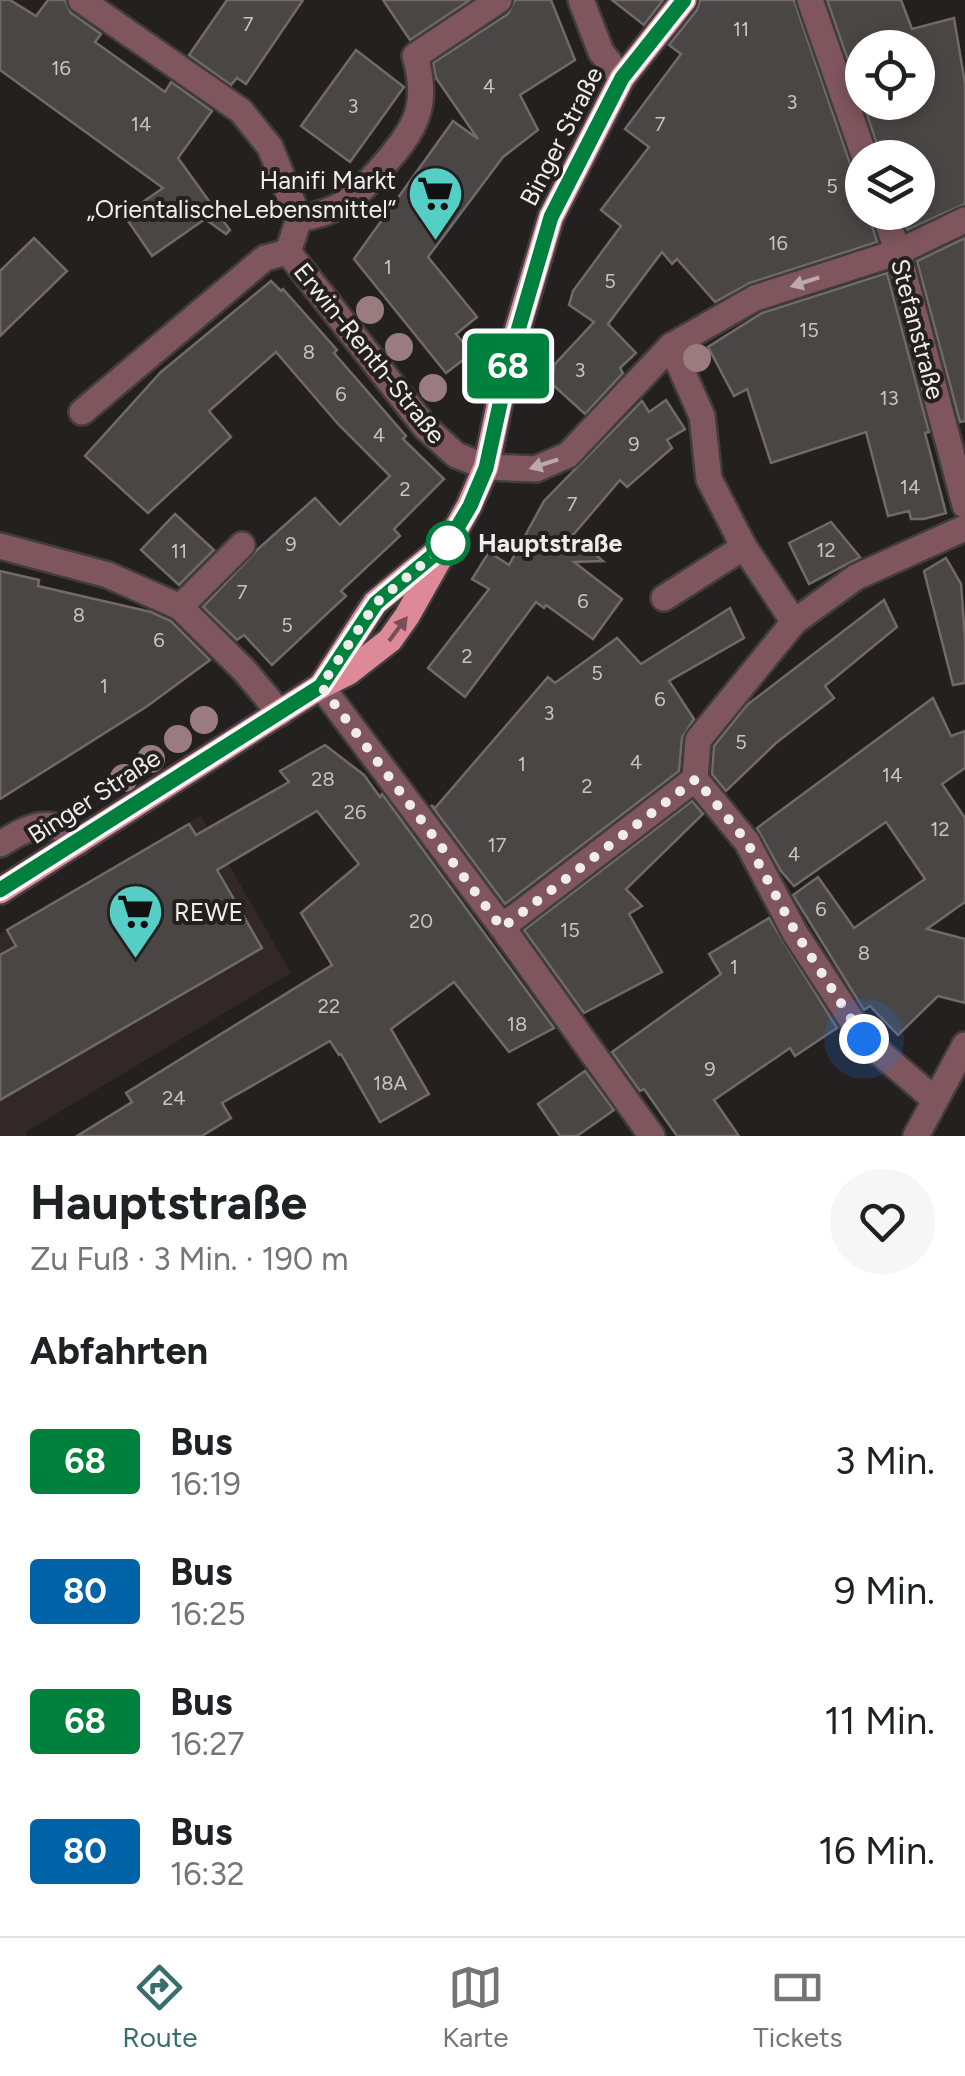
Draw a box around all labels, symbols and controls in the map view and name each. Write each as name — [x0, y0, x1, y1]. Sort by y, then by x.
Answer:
house number: 7 — [243, 12, 254, 36]
house number: 11 — [733, 17, 749, 41]
map controls — [845, 30, 935, 230]
button: locate — [845, 30, 935, 120]
house number: 16 — [51, 56, 71, 80]
street label: Binger Straße — [513, 62, 609, 210]
house number: 4 — [483, 74, 495, 98]
house number: 3 — [787, 90, 797, 114]
house number: 3 — [348, 94, 358, 118]
house number: 14 — [131, 112, 151, 136]
house number: 7 — [655, 112, 666, 136]
button: layers — [845, 140, 935, 230]
supermarket icon: Hanifi Markt „OrientalischeLebensmittel“ — [405, 164, 465, 243]
place label: Hanifi Markt „OrientalischeLebensmittel“ — [87, 165, 396, 224]
house number: 5 — [826, 174, 838, 198]
house number: 16 — [768, 231, 788, 255]
house number: 1 — [384, 255, 392, 279]
street label: Stefanstraße — [885, 255, 951, 403]
street label: Erwin-Renth-Straße — [288, 257, 452, 449]
house number: 5 — [604, 269, 616, 293]
one-way arrow — [790, 275, 820, 290]
house number: 15 — [799, 318, 819, 342]
line badge: 68 — [463, 334, 553, 398]
house number: 8 — [303, 340, 315, 364]
text: 68 — [487, 345, 529, 387]
house number: 3 — [575, 358, 585, 382]
house number: 6 — [335, 382, 347, 406]
house number: 13 — [879, 386, 899, 410]
house number: 4 — [373, 423, 385, 447]
house number: 9 — [628, 432, 640, 456]
one-way arrow — [529, 457, 559, 472]
house number: 14 — [900, 475, 920, 499]
house number: 2 — [399, 477, 411, 501]
house number: 7 — [567, 492, 578, 516]
marker: Hauptstraße — [427, 522, 469, 564]
place label: Hauptstraße — [478, 528, 623, 558]
house number: 9 — [285, 532, 297, 556]
house number: 12 — [816, 538, 836, 562]
house number: 11 — [171, 539, 187, 563]
house number: 7 — [237, 580, 248, 604]
house number: 6 — [577, 589, 589, 613]
house number: 8 — [73, 603, 85, 627]
house number: 5 — [281, 613, 293, 637]
one-way arrow — [387, 616, 408, 641]
house number: 6 — [153, 628, 165, 652]
house number: 2 — [461, 644, 473, 668]
house number: 5 — [591, 661, 603, 685]
house number: 1 — [100, 674, 108, 698]
house number: 6 — [654, 687, 666, 711]
house number: 3 — [544, 701, 554, 725]
house number: 5 — [735, 730, 747, 754]
street label: Binger Straße — [22, 742, 166, 850]
house number: 4 — [630, 750, 642, 774]
house number: 1 — [518, 752, 526, 776]
house number: 14 — [882, 763, 902, 787]
house number: 28 — [311, 767, 335, 791]
house number: 2 — [581, 774, 593, 798]
house number: 26 — [344, 800, 366, 824]
house number: 12 — [930, 817, 950, 841]
house number: 17 — [488, 833, 507, 857]
house number: 4 — [788, 842, 800, 866]
supermarket icon: REWE — [105, 882, 165, 961]
place label: REWE — [174, 897, 243, 927]
house number: 6 — [815, 897, 827, 921]
house number: 20 — [409, 909, 433, 933]
house number: 15 — [560, 918, 580, 942]
house number: 8 — [858, 941, 870, 965]
house number: 1 — [730, 955, 738, 979]
house number: 22 — [318, 994, 340, 1018]
house number: 18 — [507, 1012, 527, 1036]
your location — [839, 1014, 889, 1064]
house number: 9 — [704, 1057, 716, 1081]
house number: 18A — [373, 1071, 407, 1095]
house number: 24 — [162, 1086, 186, 1110]
button: heart — [830, 1169, 935, 1274]
text: Hauptstraße — [30, 1173, 307, 1231]
text: Zu Fuß · 3 Min. · 190 m — [30, 1240, 348, 1278]
text: Abfahrten — [30, 1328, 208, 1374]
text: Bus — [170, 1419, 233, 1465]
text: 3 Min. — [835, 1438, 935, 1484]
text: 68 — [64, 1440, 106, 1482]
text: 16:19 — [170, 1465, 241, 1503]
text: Bus — [170, 1549, 233, 1595]
text: 9 Min. — [834, 1568, 935, 1614]
text: 80 — [63, 1570, 107, 1612]
text: 16:25 — [170, 1595, 246, 1633]
text: Bus — [170, 1679, 233, 1725]
text: 11 Min. — [824, 1698, 935, 1744]
text: 68 — [64, 1700, 106, 1742]
text: 16:27 — [170, 1725, 245, 1763]
text: Bus — [170, 1809, 233, 1855]
text: 16 Min. — [818, 1828, 935, 1874]
text: 80 — [63, 1830, 107, 1872]
text: 16:32 — [170, 1855, 245, 1893]
tab: Route — [122, 1960, 198, 2054]
tab: Karte — [442, 1960, 509, 2054]
tab: Tickets — [753, 1960, 843, 2054]

